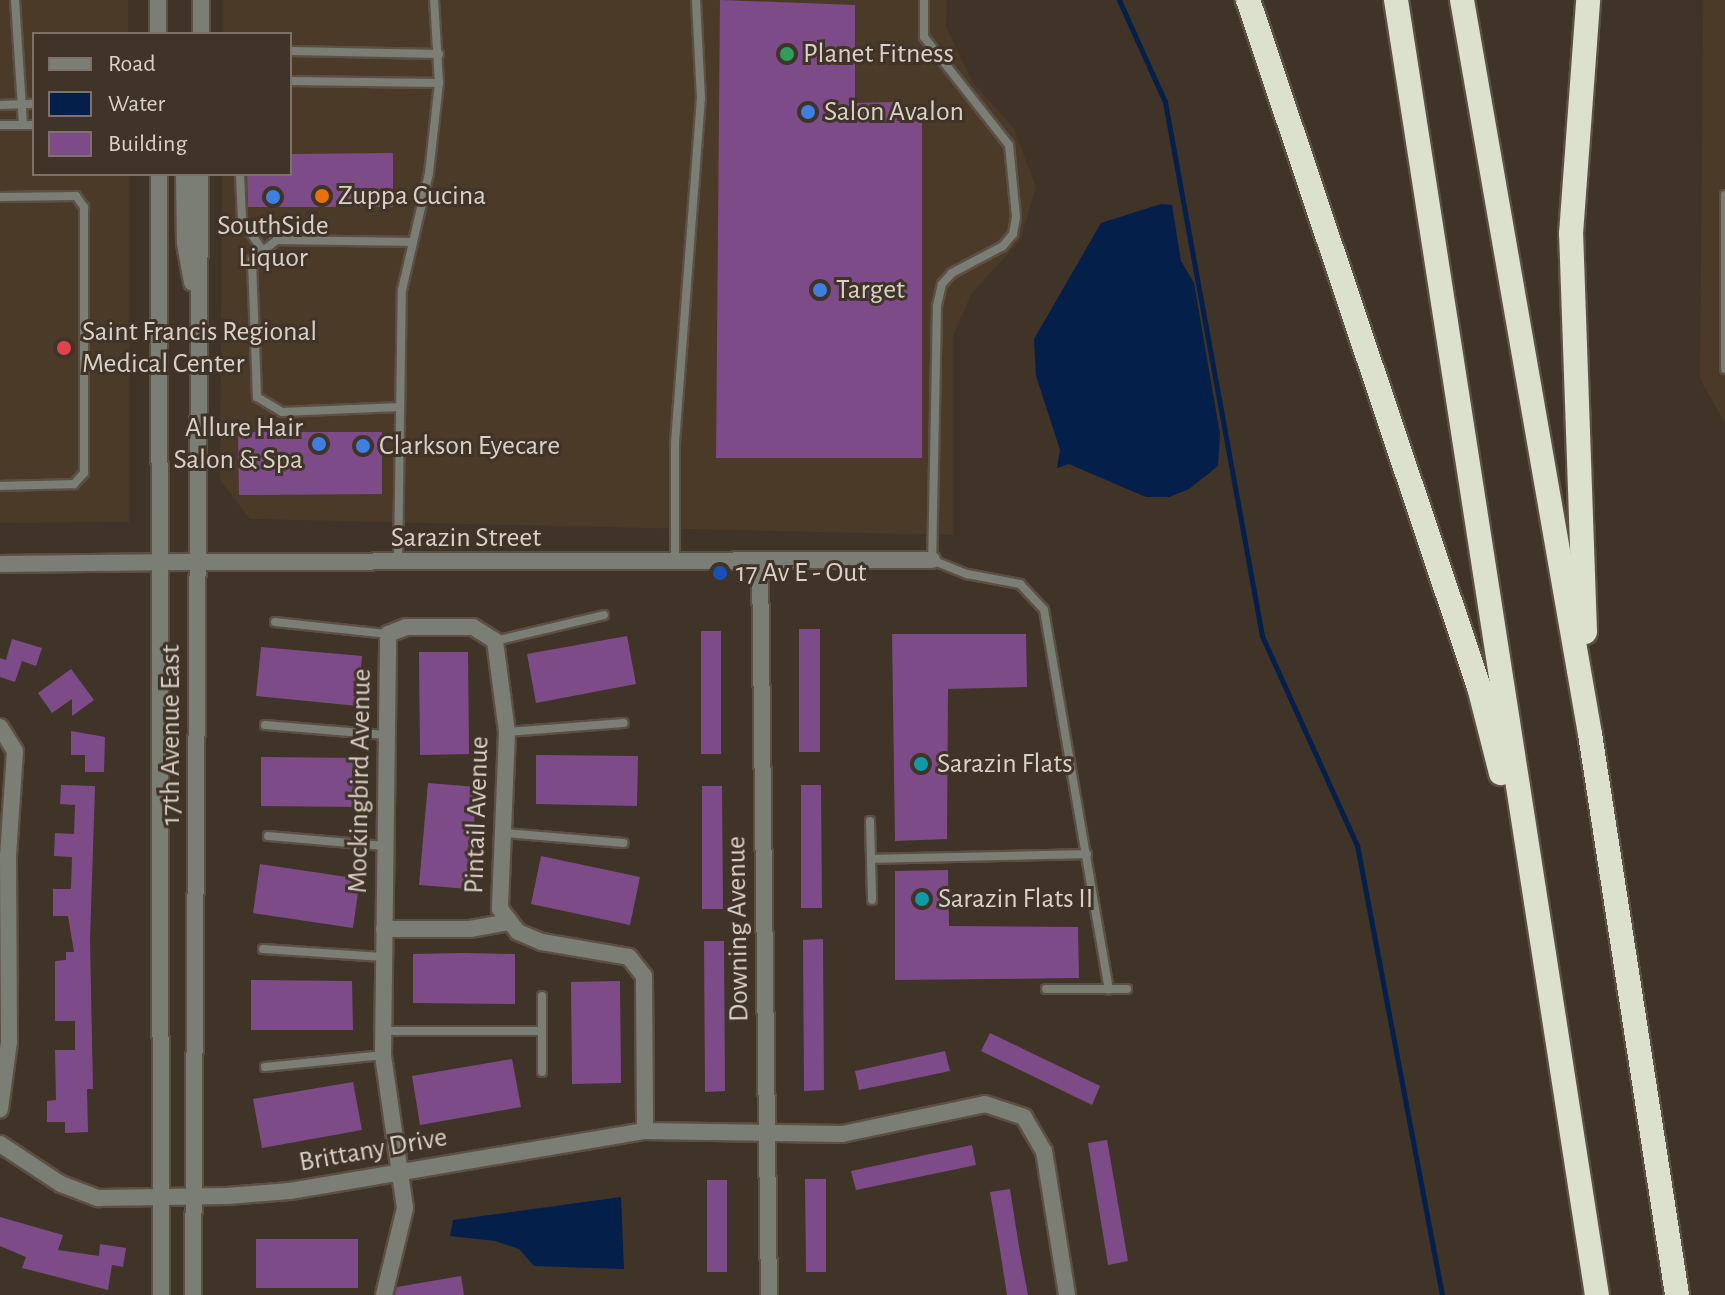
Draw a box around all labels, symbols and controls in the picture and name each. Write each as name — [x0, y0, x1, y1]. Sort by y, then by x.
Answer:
legend — [32, 32, 292, 176]
place label: Planet Fitness — [803, 37, 954, 71]
marker: Planet Fitness — [778, 45, 796, 63]
text: Road — [108, 52, 156, 76]
text: Water — [108, 92, 165, 116]
place label: Salon Avalon — [824, 95, 964, 129]
marker: Salon Avalon — [799, 103, 817, 121]
text: Building — [108, 132, 187, 156]
place label: Zuppa Cucina — [338, 179, 486, 213]
marker: Zuppa Cucina — [313, 187, 331, 205]
marker: SouthSide Liquor — [264, 188, 282, 206]
place label: SouthSide Liquor — [217, 209, 329, 275]
place label: Target — [836, 273, 905, 307]
marker: Target — [811, 281, 829, 299]
place label: Saint Francis Regional Medical Center — [82, 315, 317, 381]
marker: Saint Francis Regional Medical Center — [53, 337, 75, 359]
place label: Allure Hair Salon & Spa — [174, 411, 303, 477]
place label: Clarkson Eyecare — [379, 429, 560, 463]
marker: Allure Hair Salon & Spa — [310, 435, 328, 453]
marker: Clarkson Eyecare — [354, 437, 372, 455]
street label: Sarazin Street — [391, 521, 541, 555]
place label: 17 Av E - Out — [736, 556, 866, 590]
marker: 17 Av E - Out — [711, 564, 729, 582]
street label: 17th Avenue East — [154, 645, 188, 825]
street label: Mockingbird Avenue — [341, 668, 379, 894]
street label: Pintail Avenue — [457, 736, 497, 894]
place label: Sarazin Flats — [937, 747, 1073, 781]
marker: Sarazin Flats — [912, 755, 930, 773]
street label: Downing Avenue — [720, 836, 756, 1022]
place label: Sarazin Flats II — [938, 882, 1093, 916]
marker: Sarazin Flats II — [913, 890, 931, 908]
street label: Brittany Drive — [296, 1120, 450, 1180]

